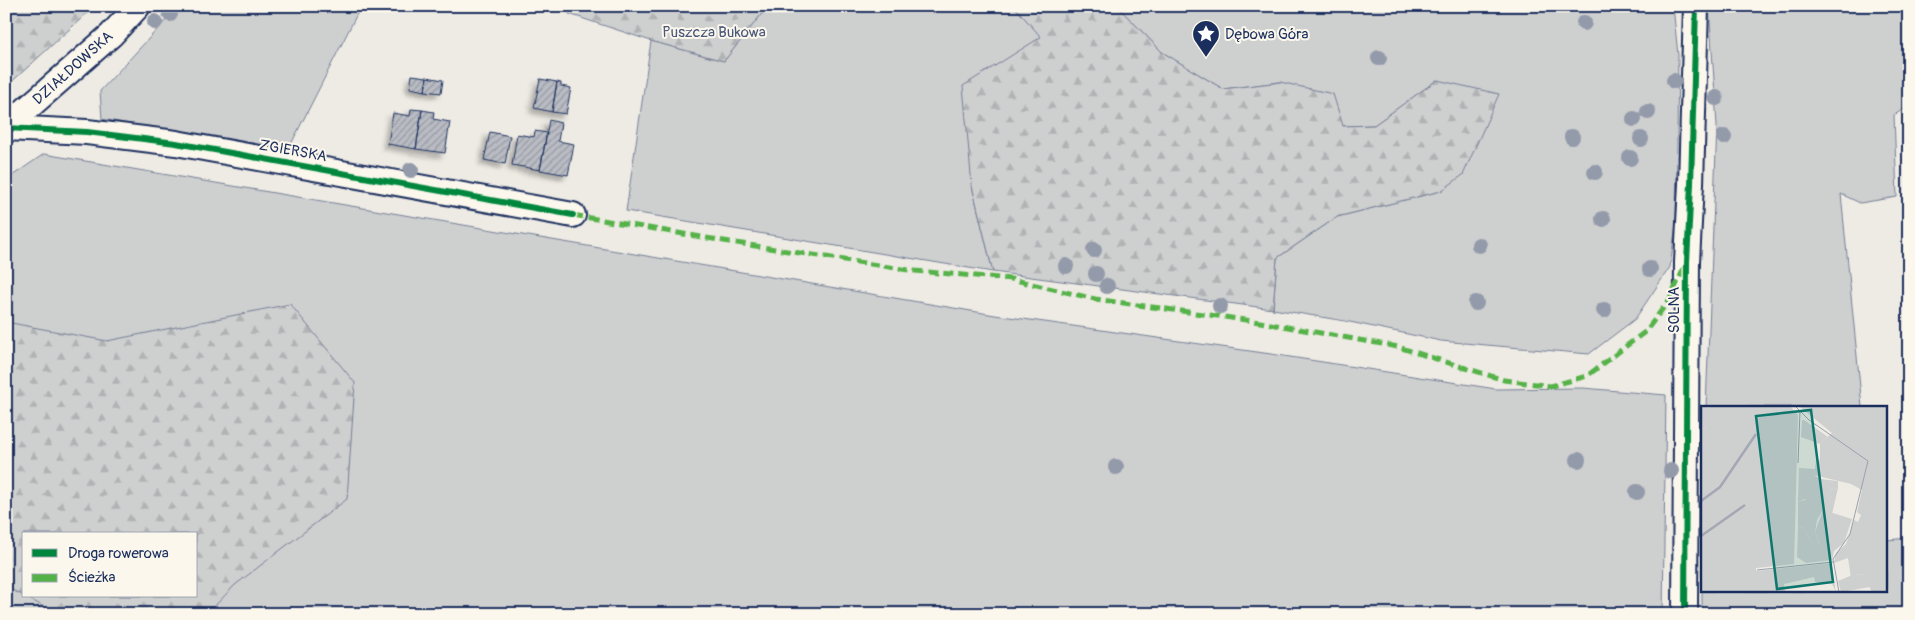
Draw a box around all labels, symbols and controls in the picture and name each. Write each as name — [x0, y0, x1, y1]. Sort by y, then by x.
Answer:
place icon: Dębowa Góra — [1191, 19, 1221, 58]
park label: Puszcza Bukowa — [662, 23, 766, 42]
place label: Dębowa Góra — [1225, 25, 1309, 44]
street label: DZIAŁDOWSKA — [29, 27, 117, 109]
street label: ZGIERSKA — [258, 136, 329, 166]
street label: SOLNA — [1665, 286, 1684, 333]
inset map — [1701, 406, 1888, 592]
legend — [22, 532, 198, 598]
text: Droga rowerowa — [68, 544, 169, 563]
text: Ścieżka — [68, 568, 116, 587]

